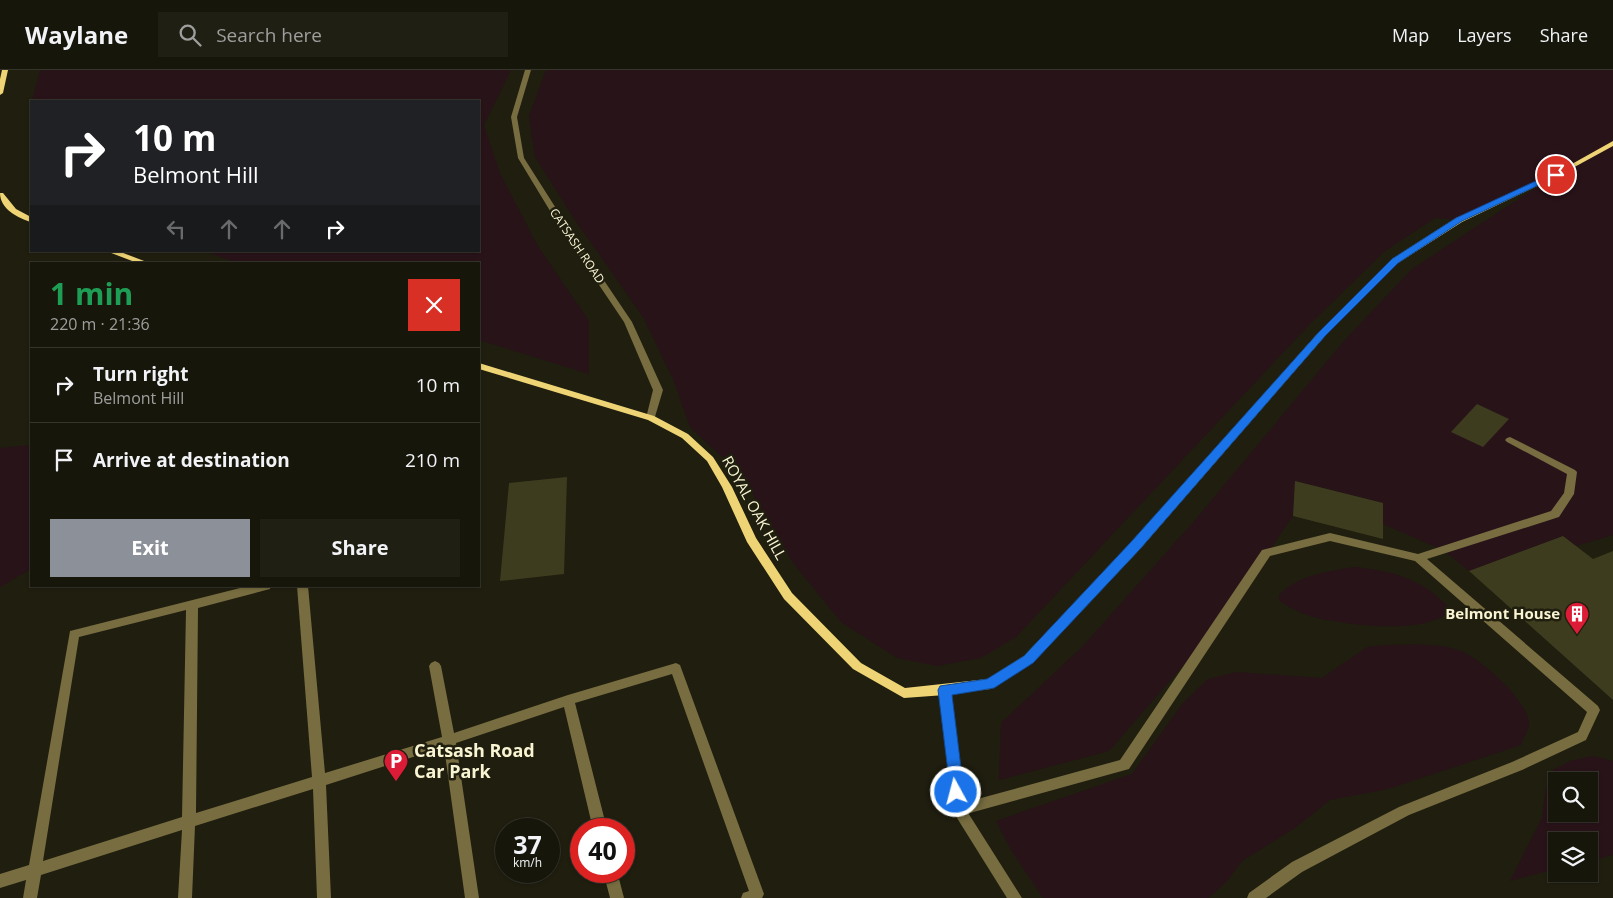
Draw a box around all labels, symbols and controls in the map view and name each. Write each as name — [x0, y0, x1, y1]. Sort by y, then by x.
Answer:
search box — [158, 12, 508, 57]
text: Waylane — [25, 18, 128, 51]
icon: search — [176, 21, 204, 49]
text: Search here — [216, 22, 322, 48]
text: Map — [1392, 23, 1429, 47]
text: Layers — [1457, 23, 1512, 47]
text: Share — [1540, 23, 1588, 47]
text: 10 m — [133, 114, 216, 161]
icon: right — [50, 120, 115, 185]
pin — [1535, 154, 1577, 196]
text: Belmont Hill — [133, 159, 259, 189]
icon: arrive — [1542, 161, 1570, 189]
street label: CATSASH ROAD — [546, 205, 609, 287]
icon: left — [162, 215, 190, 243]
icon: ahead — [215, 215, 243, 243]
icon: ahead — [268, 215, 296, 243]
icon: right — [321, 215, 349, 243]
text: 1 min — [50, 273, 133, 314]
button: close — [408, 279, 460, 331]
text: 220 m · 21:36 — [50, 313, 150, 335]
text: Turn right — [93, 361, 188, 387]
icon: right — [50, 371, 78, 399]
text: 10 m — [416, 372, 460, 398]
text: Belmont Hill — [93, 387, 184, 409]
icon: arrive — [50, 446, 78, 474]
text: Arrive at destination — [93, 447, 290, 473]
text: 210 m — [405, 447, 460, 473]
street label: ROYAL OAK HILL — [718, 452, 792, 563]
button: Exit — [50, 519, 250, 577]
button: Share — [260, 519, 460, 577]
building icon: Belmont House — [1564, 601, 1590, 635]
place label: Belmont House — [1445, 603, 1560, 623]
place label: Catsash Road Car Park — [414, 738, 535, 783]
parking icon: Catsash Road Car Park — [383, 748, 409, 782]
position arrow — [929, 765, 981, 817]
map controls — [1548, 772, 1598, 882]
button: search — [1548, 772, 1598, 822]
speed limit sign: 40 — [570, 818, 635, 883]
text: 37 — [513, 827, 542, 861]
button: layers — [1548, 832, 1598, 882]
text: km/h — [513, 854, 542, 871]

